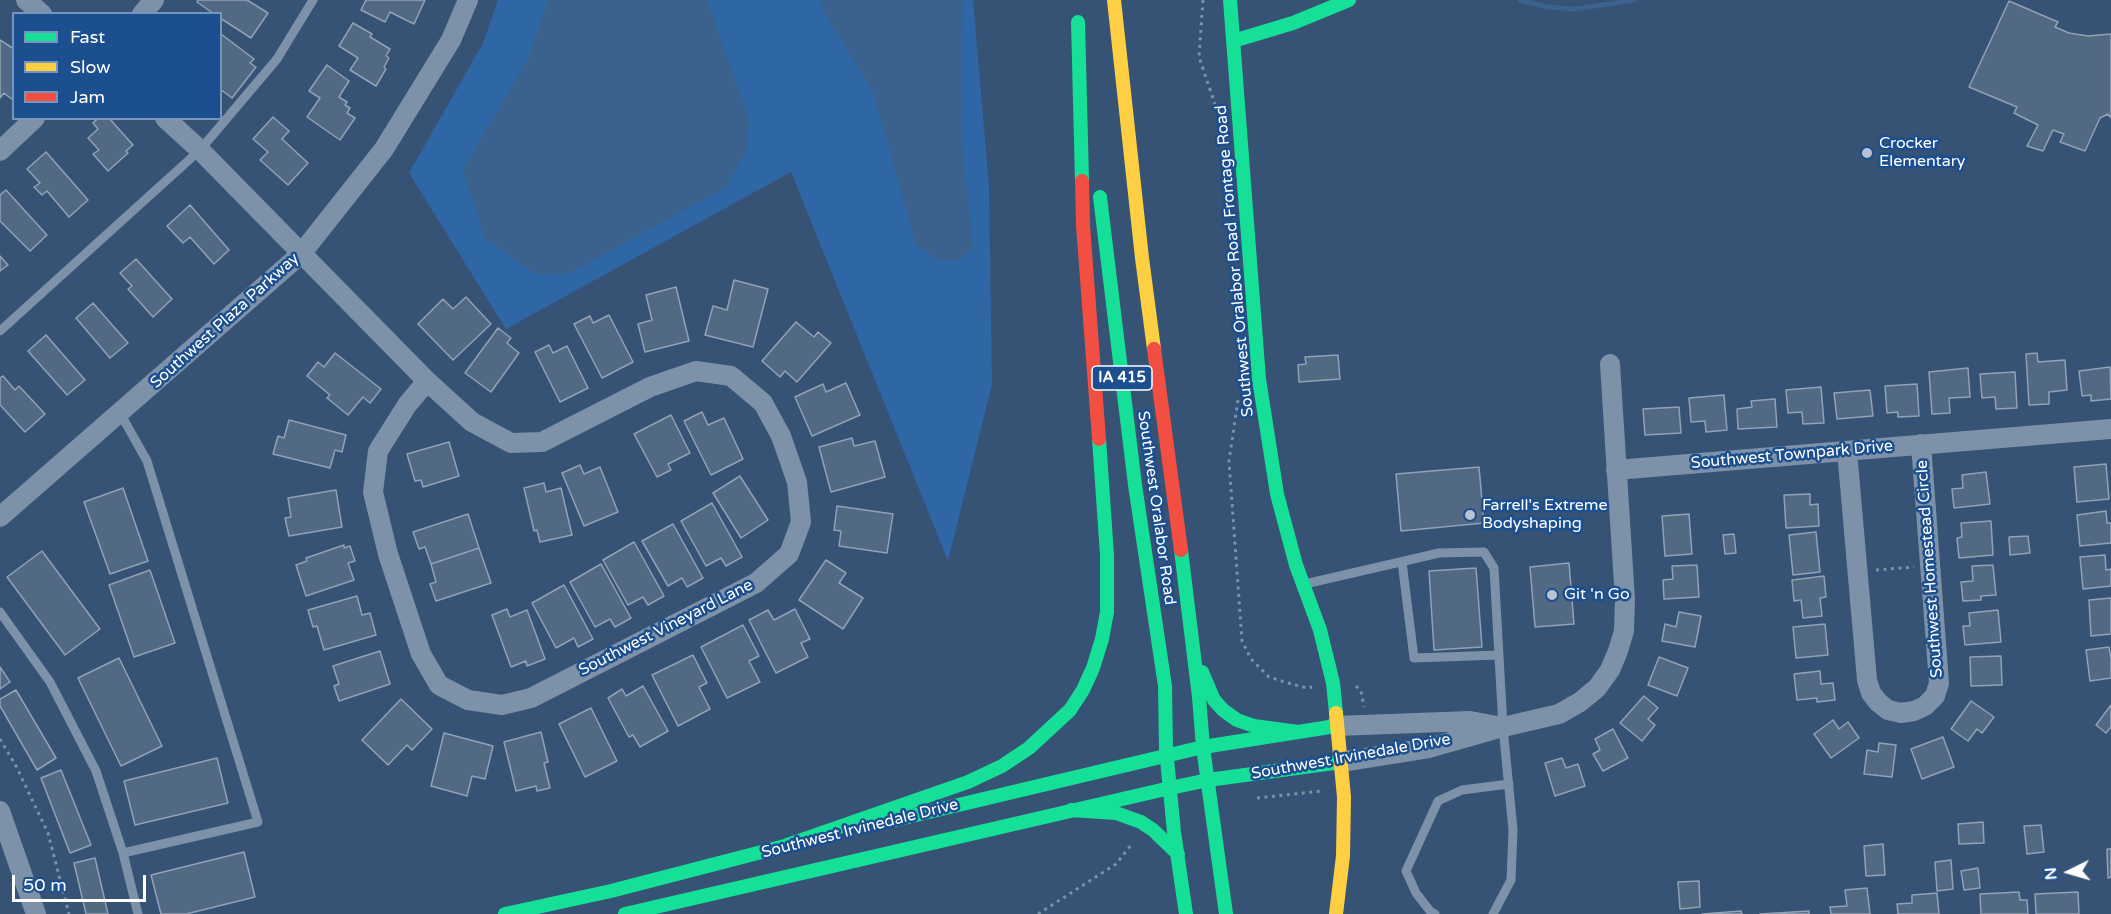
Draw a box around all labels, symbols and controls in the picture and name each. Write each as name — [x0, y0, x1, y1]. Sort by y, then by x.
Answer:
legend — [12, 12, 222, 120]
text: Fast — [70, 26, 105, 48]
text: Slow — [70, 56, 111, 78]
text: Jam — [70, 86, 105, 108]
street label: Southwest Oralabor Road Frontage Road — [1212, 104, 1258, 418]
place label: Crocker Elementary — [1879, 134, 1965, 172]
marker: Crocker Elementary — [1860, 146, 1874, 160]
street label: Southwest Plaza Parkway — [147, 249, 303, 393]
road number: IA 415 — [1092, 366, 1152, 390]
street label: Southwest Oralabor Road — [1133, 410, 1179, 606]
street label: Southwest Townpark Drive — [1690, 437, 1894, 473]
street label: Southwest Homestead Circle — [1913, 459, 1947, 679]
place label: Farrell's Extreme Bodyshaping — [1482, 496, 1608, 534]
marker: Farrell's Extreme Bodyshaping — [1463, 508, 1477, 522]
street label: Southwest Vineyard Lane — [576, 576, 756, 680]
place label: Git 'n Go — [1564, 585, 1630, 605]
marker: Git 'n Go — [1545, 588, 1559, 602]
street label: Southwest Irvinedale Drive — [1250, 730, 1452, 784]
street label: Southwest Irvinedale Drive — [760, 795, 960, 863]
north arrow — [2039, 842, 2099, 902]
scale bar — [15, 863, 148, 901]
text: N — [2041, 866, 2062, 881]
text: 50 m — [23, 874, 67, 896]

